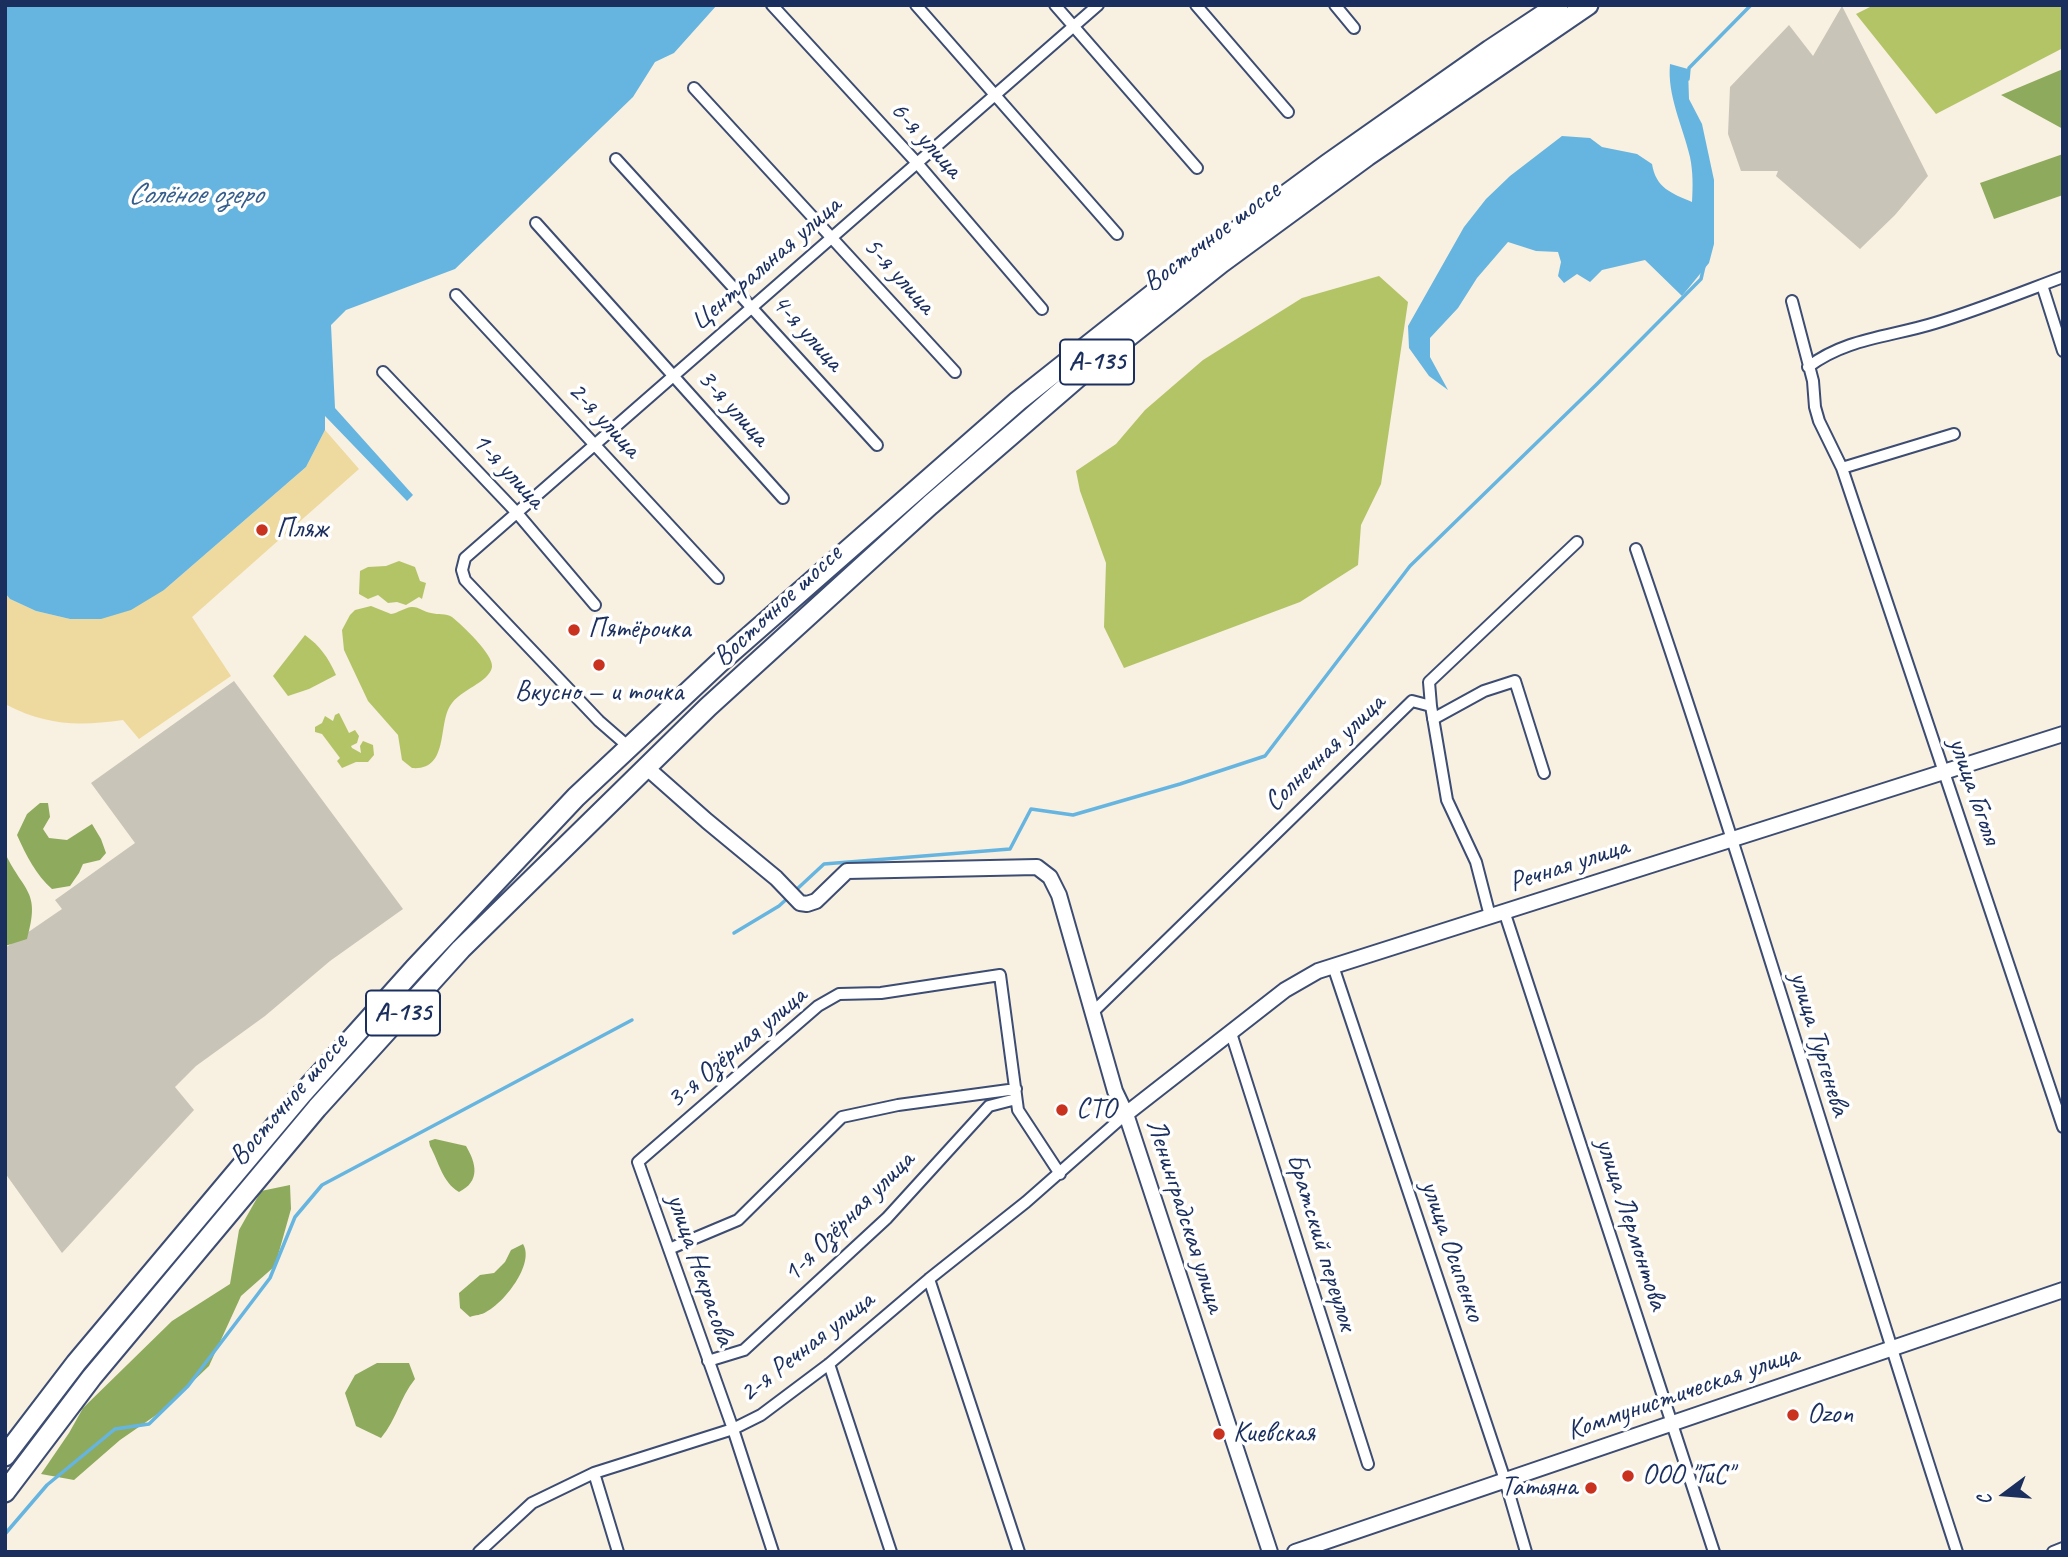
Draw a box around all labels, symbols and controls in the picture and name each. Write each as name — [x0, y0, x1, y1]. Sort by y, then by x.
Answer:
street label: 6-я улица — [883, 94, 969, 186]
street label: Восточное шоссе — [1136, 174, 1288, 300]
water label: Солёное озеро — [128, 177, 262, 213]
street label: Центральная улица — [684, 189, 848, 339]
street label: 5-я улица — [856, 230, 942, 322]
street label: 4-я улица — [764, 287, 850, 379]
road number: А-135 — [1060, 340, 1134, 384]
street label: 3-я улица — [690, 362, 776, 454]
street label: 2-я улица — [560, 375, 648, 465]
street label: 1-я улица — [464, 426, 552, 516]
place label: Пляж — [276, 513, 328, 547]
marker: Пляж — [254, 522, 270, 538]
street label: Восточное шоссе — [707, 538, 849, 674]
place label: Пятёрочка — [588, 613, 691, 647]
marker: Пятёрочка — [566, 622, 582, 638]
marker: Вкусно — и точка — [591, 657, 607, 673]
place label: Вкусно — и точка — [515, 676, 683, 710]
street label: Солнечная улица — [1257, 687, 1393, 819]
street label: улица Гоголя — [1940, 733, 2008, 849]
street label: Речная улица — [1505, 830, 1633, 900]
street label: улица Тургенева — [1781, 968, 1857, 1120]
street label: 3-я Озёрная улица — [660, 980, 814, 1116]
road number: А-135 — [366, 990, 440, 1036]
street label: Восточное шоссе — [223, 1027, 355, 1173]
place label: СТО — [1076, 1093, 1116, 1127]
marker: СТО — [1054, 1102, 1070, 1118]
street label: Ленинградская улица — [1138, 1115, 1232, 1317]
street label: улица Лермонтова — [1587, 1134, 1675, 1314]
street label: 1-я Озёрная улица — [776, 1144, 922, 1290]
street label: Братский переулок — [1278, 1149, 1364, 1335]
street label: улица Осипенко — [1412, 1176, 1492, 1326]
street label: улица Некрасова — [658, 1190, 742, 1350]
street label: 2-я Речная улица — [733, 1284, 881, 1410]
street label: Коммунистическая улица — [1563, 1338, 1803, 1448]
place label: Ozon — [1807, 1398, 1853, 1432]
marker: Ozon — [1785, 1407, 1801, 1423]
place label: Киевская — [1233, 1417, 1315, 1451]
marker: Киевская — [1211, 1426, 1227, 1442]
place label: ООО "ГиС" — [1642, 1459, 1733, 1493]
north arrow — [1970, 1459, 2040, 1529]
marker: ООО "ГиС" — [1620, 1468, 1636, 1484]
place label: Татьяна — [1501, 1471, 1577, 1505]
marker: Татьяна — [1583, 1480, 1599, 1496]
text: С — [1972, 1492, 1998, 1508]

